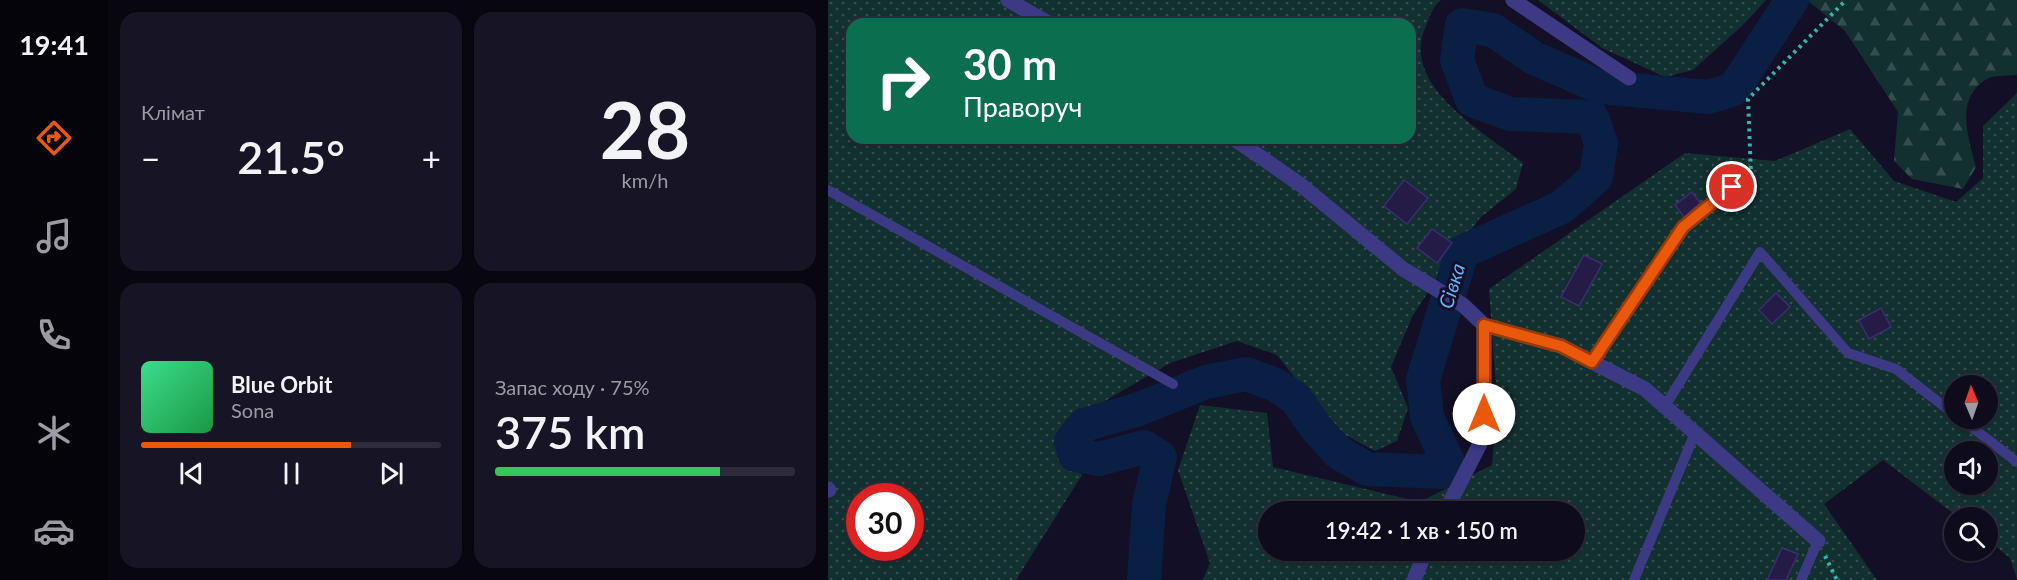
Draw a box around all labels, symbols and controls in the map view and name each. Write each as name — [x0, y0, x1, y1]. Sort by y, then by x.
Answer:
text: 19:41 — [19, 28, 89, 61]
text: 30 m — [963, 39, 1057, 89]
icon: right — [864, 42, 942, 120]
text: 28 — [600, 82, 690, 176]
text: Праворуч — [963, 90, 1083, 123]
text: Клімат — [141, 100, 205, 124]
icon: directions — [33, 117, 75, 159]
text: 21.5° — [237, 130, 345, 184]
text: − — [141, 138, 160, 178]
text: + — [422, 138, 441, 178]
pin — [1706, 161, 1757, 212]
text: km/h — [622, 168, 668, 192]
icon: arrive — [1715, 170, 1748, 203]
icon: music — [33, 215, 75, 257]
water label: Сівка — [1433, 260, 1469, 311]
icon: phone — [33, 314, 75, 356]
text: Blue Orbit — [231, 371, 332, 398]
text: Запас ходу · 75% — [495, 375, 650, 399]
north arrow — [1944, 375, 1998, 429]
map controls — [1944, 375, 1998, 561]
position arrow — [1452, 382, 1516, 446]
text: Sona — [231, 398, 274, 422]
text: 375 km — [495, 405, 645, 459]
icon: climate — [33, 412, 75, 454]
button: sound — [1944, 441, 1998, 495]
icon: previous — [175, 457, 208, 490]
icon: pause — [275, 457, 308, 490]
icon: next — [375, 457, 408, 490]
speed limit sign: 30 — [846, 483, 924, 561]
button: search — [1944, 507, 1998, 561]
icon: car — [33, 510, 75, 552]
text: 19:42 · 1 хв · 150 m — [1325, 517, 1518, 544]

